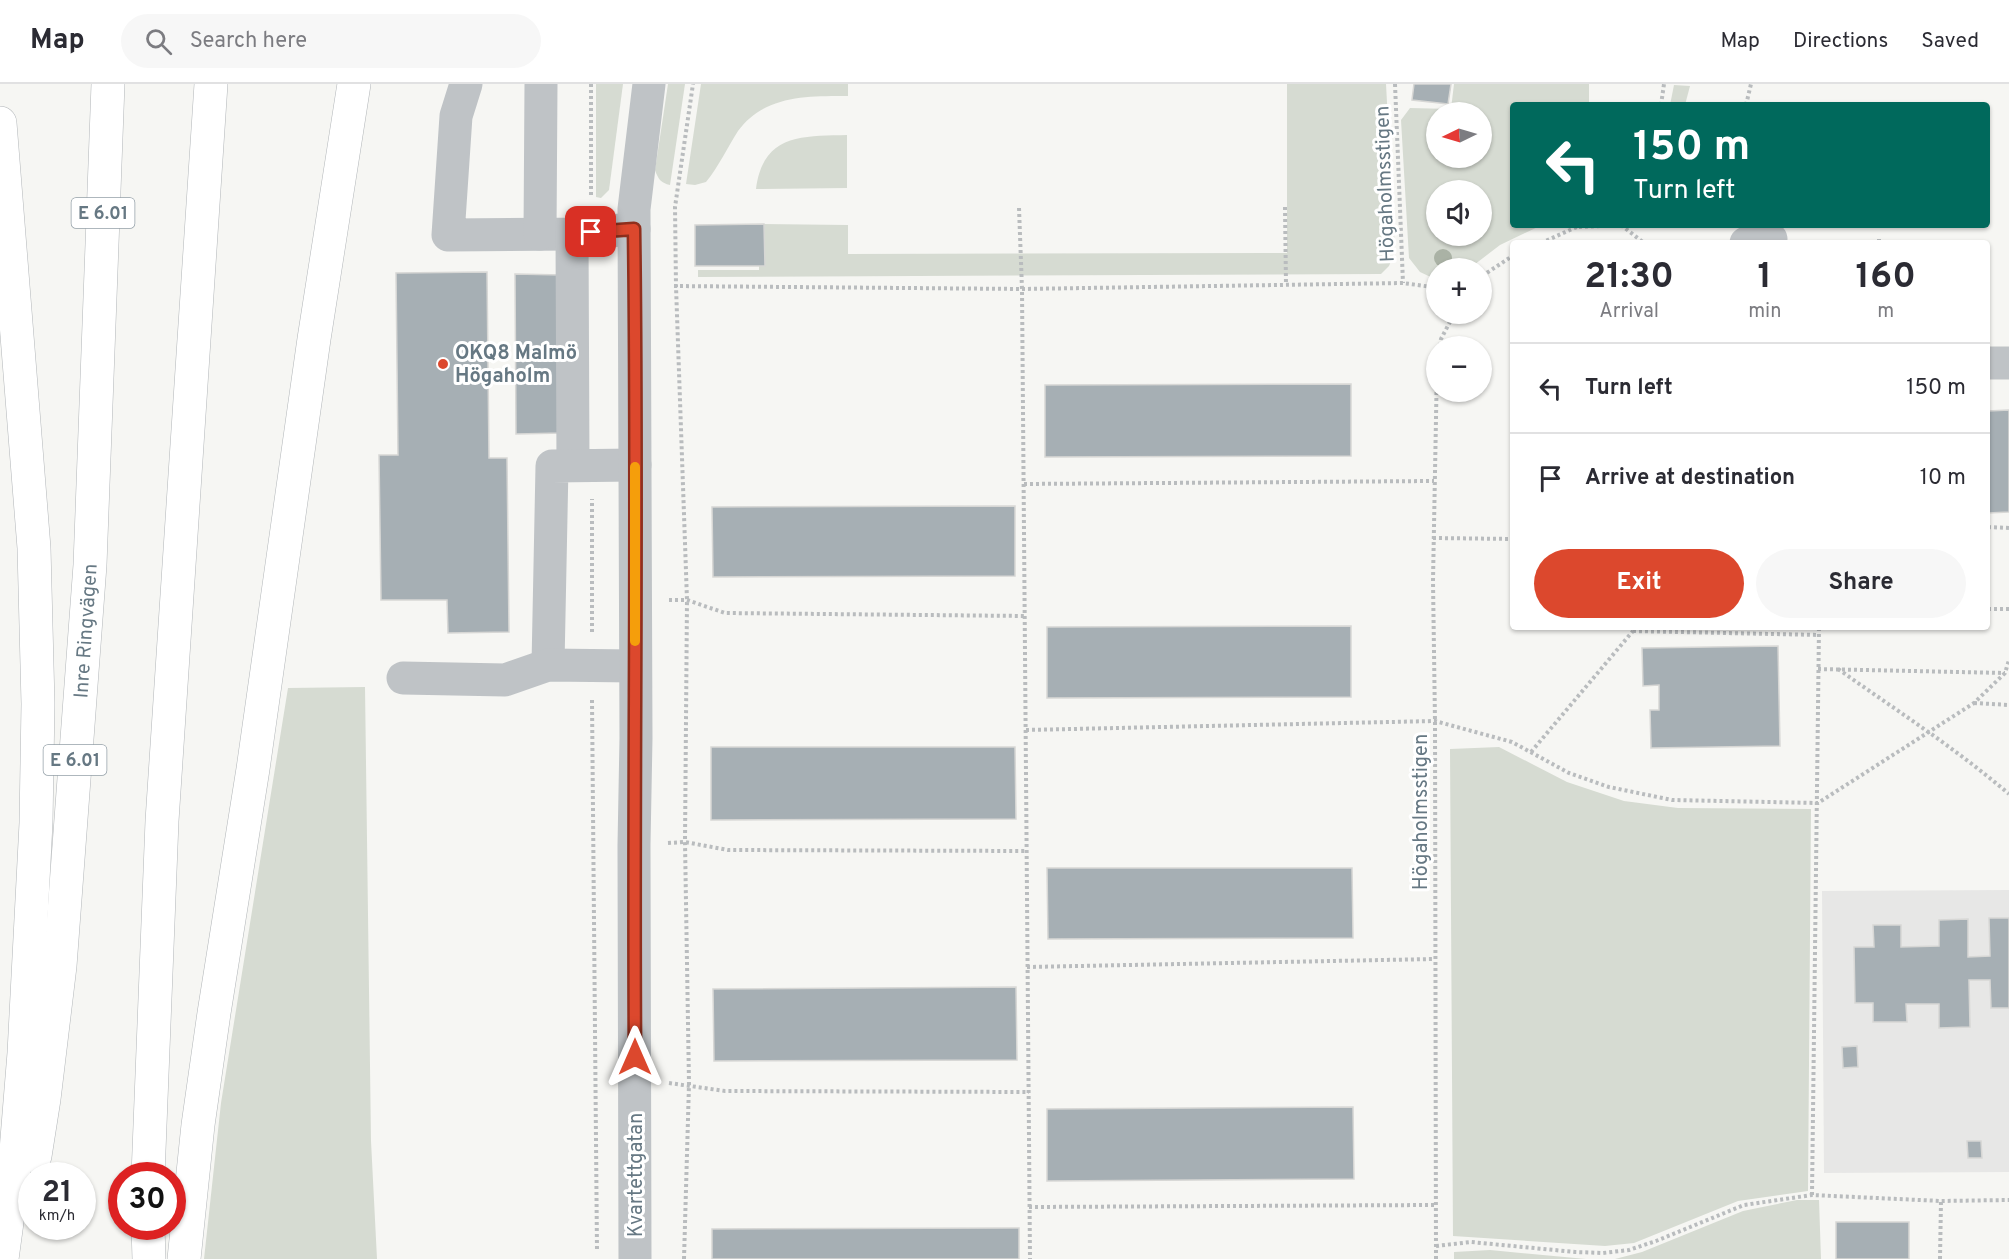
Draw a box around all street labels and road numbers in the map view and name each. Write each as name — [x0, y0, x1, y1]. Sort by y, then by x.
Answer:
street label: Högaholmsstigen — [1370, 105, 1402, 263]
road number: E 6.01 — [72, 198, 134, 228]
street label: Inre Ringvägen — [69, 563, 105, 699]
street label: Högaholmsstigen — [1409, 734, 1435, 890]
road number: E 6.01 — [44, 745, 106, 775]
street label: Kvartettgatan — [624, 1113, 650, 1237]

